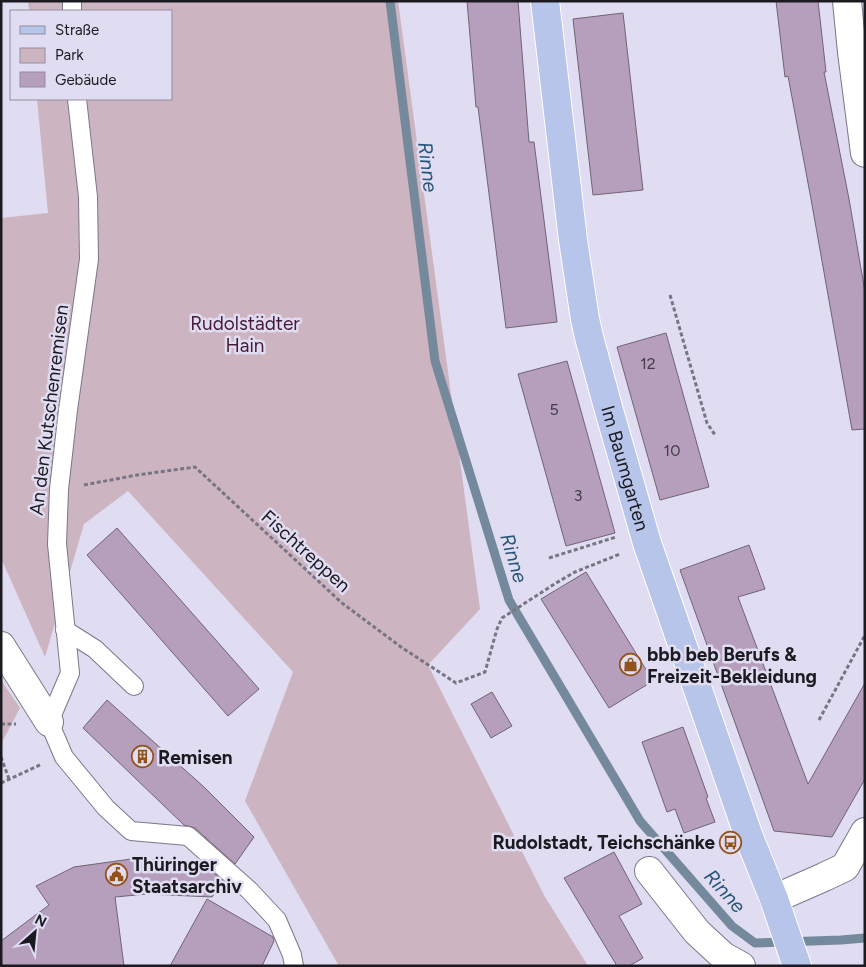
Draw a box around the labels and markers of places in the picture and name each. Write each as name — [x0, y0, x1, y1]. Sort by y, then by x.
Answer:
place label: bbb beb Berufs & Freizeit-Bekleidung — [647, 643, 817, 688]
shop icon: bbb beb Berufs & Freizeit-Bekleidung — [619, 653, 643, 677]
building icon: Remisen — [130, 745, 154, 769]
place label: Remisen — [158, 746, 233, 769]
bus stop icon: Rudolstadt, Teichschänke — [719, 830, 743, 854]
place label: Rudolstadt, Teichschänke — [492, 831, 715, 854]
place label: Thüringer Staatsarchiv — [132, 853, 242, 898]
public building icon: Thüringer Staatsarchiv — [104, 863, 128, 887]

